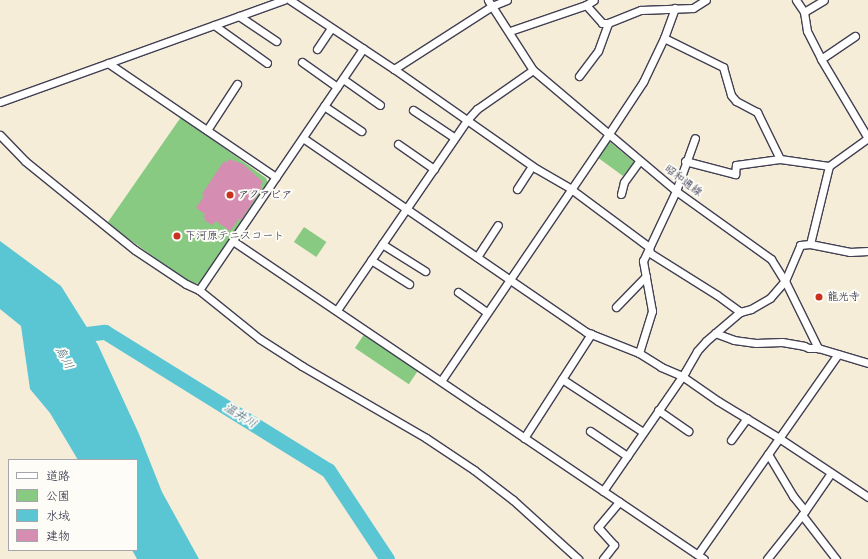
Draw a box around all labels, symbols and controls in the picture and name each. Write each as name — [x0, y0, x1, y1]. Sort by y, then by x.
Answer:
street label: 昭和通線 — [661, 162, 705, 200]
place label: アクアピア — [238, 188, 293, 202]
marker: アクアピア — [225, 190, 235, 200]
place label: 下河原テニスコート — [185, 229, 284, 243]
marker: 下河原テニスコート — [172, 231, 182, 241]
place label: 龍光寺 — [827, 290, 860, 304]
marker: 龍光寺 — [814, 292, 824, 302]
water label: 烏川 — [52, 344, 76, 372]
water label: 温井川 — [221, 400, 259, 432]
legend — [8, 459, 138, 551]
text: 道路 — [46, 469, 70, 484]
text: 公園 — [46, 489, 70, 504]
text: 水域 — [46, 509, 70, 524]
text: 建物 — [46, 529, 70, 544]

